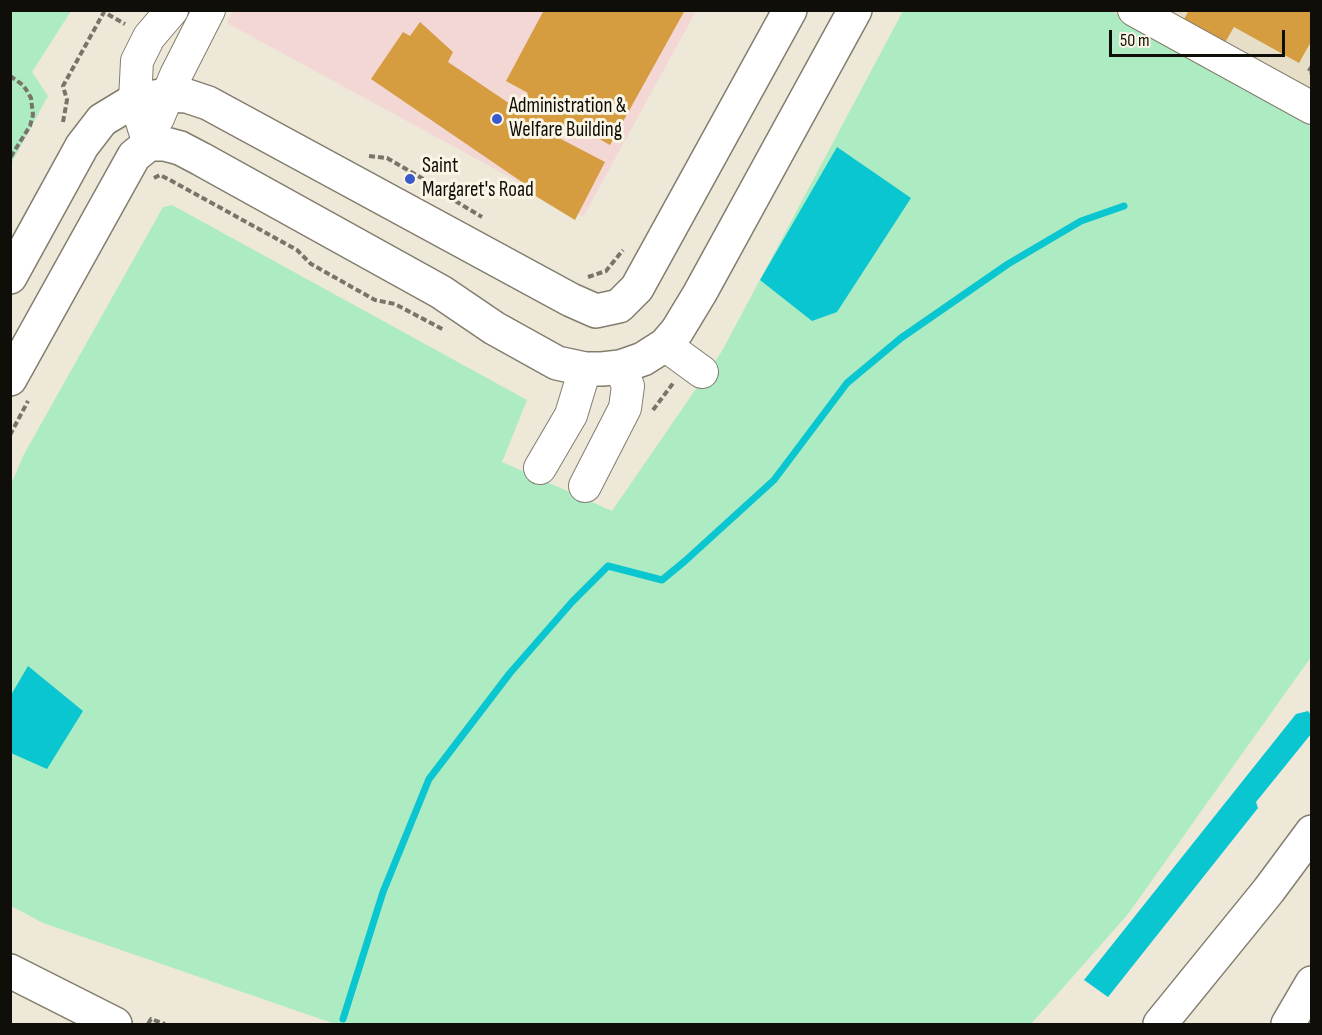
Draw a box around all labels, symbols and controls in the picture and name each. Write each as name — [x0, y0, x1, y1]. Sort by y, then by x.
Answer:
scale bar — [1112, 18, 1288, 56]
text: 50 m — [1120, 30, 1150, 51]
place label: Administration & Welfare Building — [509, 94, 626, 144]
marker: Administration & Welfare Building — [490, 112, 504, 126]
place label: Saint Margaret's Road — [422, 154, 534, 204]
marker: Saint Margaret's Road — [403, 172, 417, 186]

